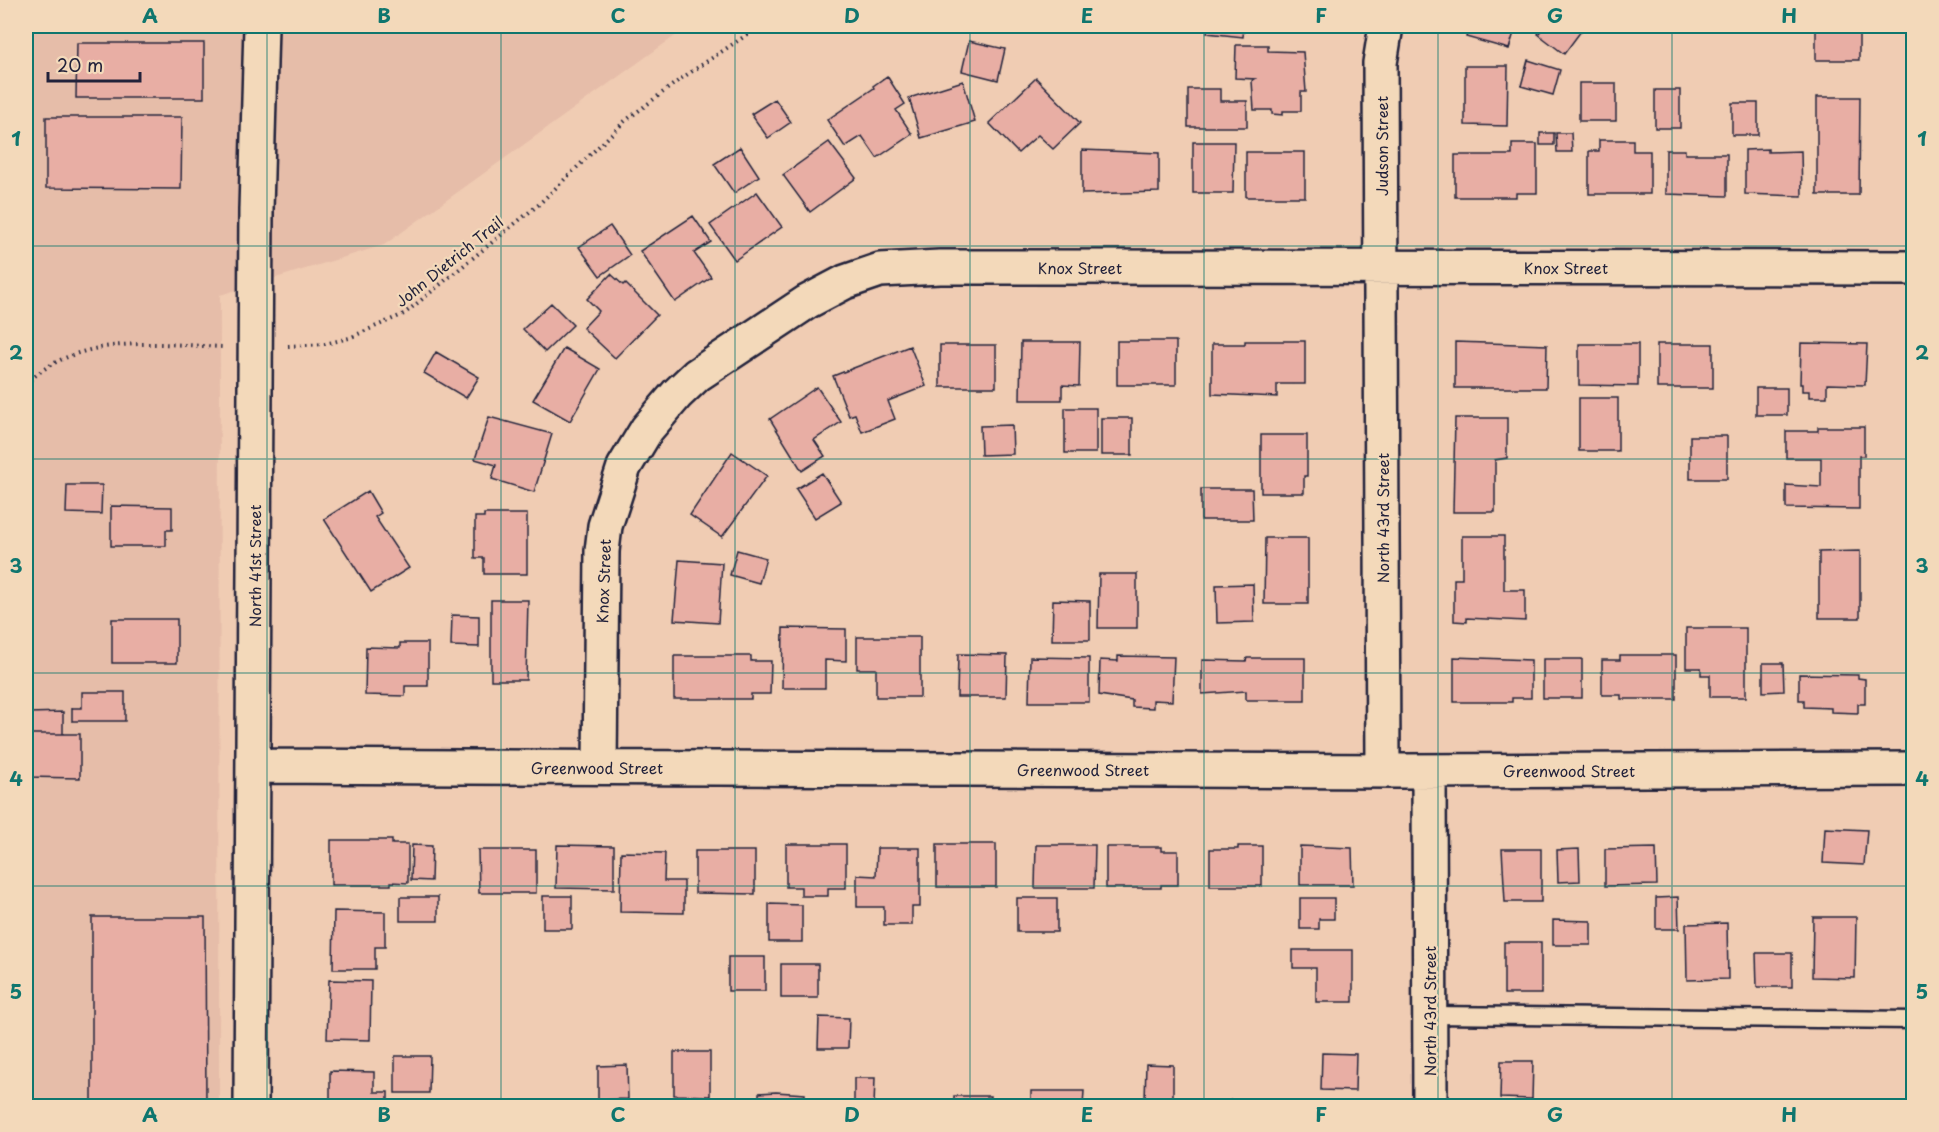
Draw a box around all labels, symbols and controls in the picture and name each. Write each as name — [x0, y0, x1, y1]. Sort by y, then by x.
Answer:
text: A — [142, 0, 158, 30]
text: B — [377, 0, 391, 30]
text: C — [610, 0, 626, 30]
text: D — [844, 0, 860, 30]
text: E — [1081, 0, 1093, 30]
text: F — [1315, 0, 1327, 30]
text: G — [1547, 0, 1563, 30]
text: H — [1781, 0, 1797, 30]
scale bar — [48, 45, 140, 83]
text: 20 m — [57, 51, 103, 78]
street label: Judson Street — [1370, 96, 1393, 196]
text: 1 — [11, 123, 21, 153]
text: 1 — [1917, 123, 1927, 153]
street label: John Dietrich Trail — [390, 210, 508, 312]
street label: Knox Street — [1038, 256, 1122, 279]
street label: Knox Street — [1524, 256, 1608, 279]
text: 2 — [9, 337, 23, 367]
text: 2 — [1915, 337, 1929, 367]
street label: North 43rd Street — [1371, 453, 1394, 583]
street label: North 41st Street — [243, 504, 266, 627]
street label: Knox Street — [590, 538, 616, 624]
text: 3 — [9, 550, 23, 580]
text: 3 — [1915, 550, 1929, 580]
street label: Greenwood Street — [531, 756, 663, 779]
street label: Greenwood Street — [1017, 758, 1149, 781]
street label: Greenwood Street — [1503, 759, 1635, 782]
text: 4 — [9, 763, 23, 793]
text: 4 — [1915, 763, 1929, 793]
street label: North 43rd Street — [1418, 946, 1441, 1076]
text: 5 — [10, 976, 22, 1006]
text: 5 — [1916, 976, 1928, 1006]
text: A — [142, 1099, 158, 1129]
text: B — [377, 1099, 391, 1129]
text: C — [610, 1099, 626, 1129]
text: D — [844, 1099, 860, 1129]
text: E — [1081, 1099, 1093, 1129]
text: F — [1315, 1099, 1327, 1129]
text: G — [1547, 1099, 1563, 1129]
text: H — [1781, 1099, 1797, 1129]

